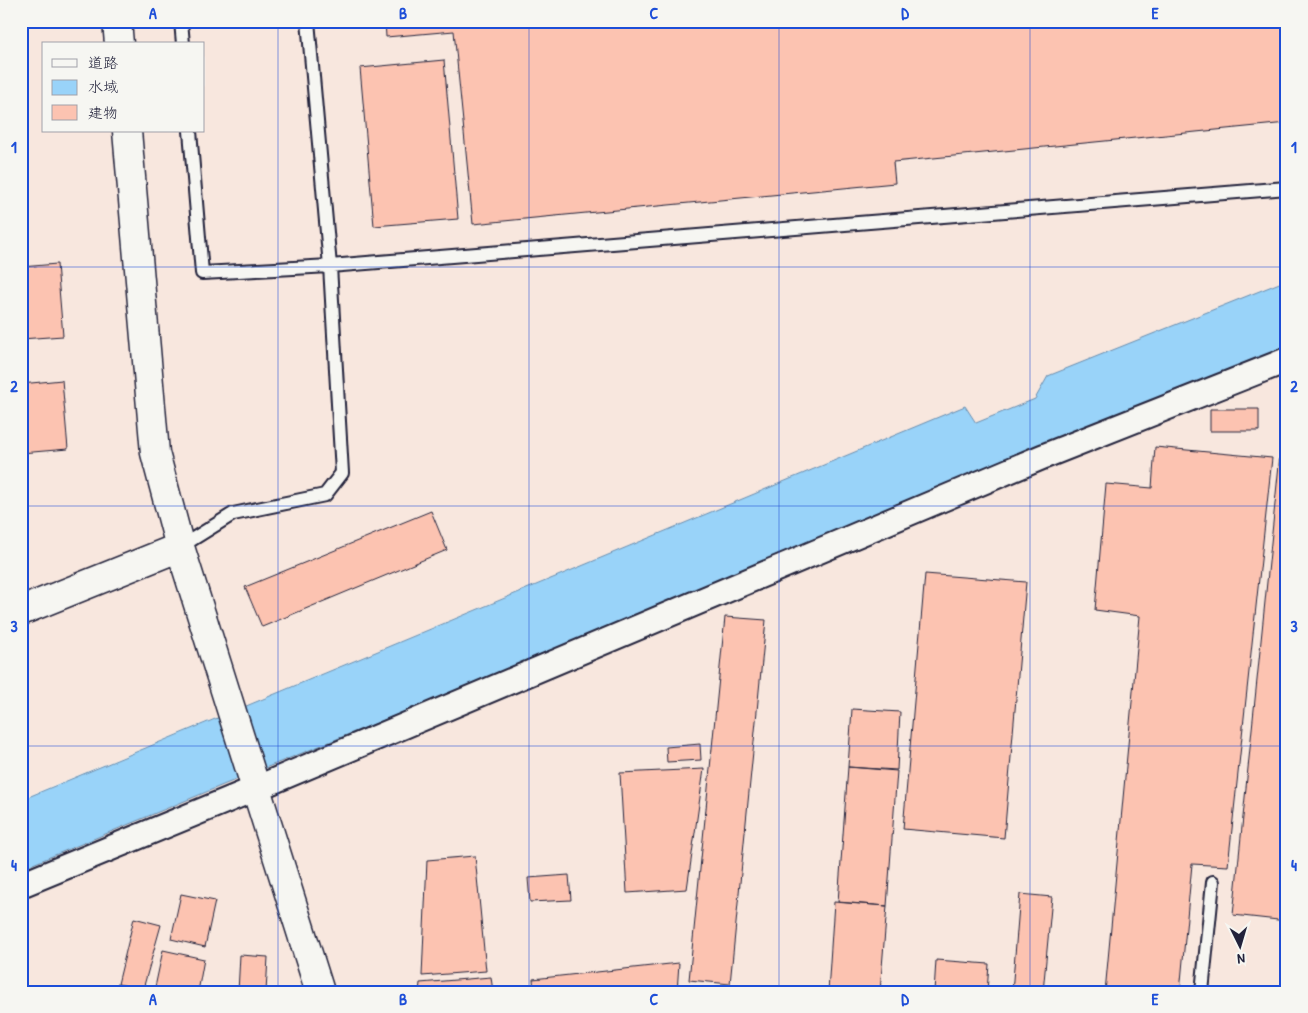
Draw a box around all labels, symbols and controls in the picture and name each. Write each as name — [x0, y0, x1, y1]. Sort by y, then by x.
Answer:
text: A — [149, 2, 157, 24]
text: B — [399, 2, 407, 24]
text: C — [650, 2, 659, 24]
text: D — [901, 2, 909, 24]
text: E — [1151, 2, 1159, 24]
legend — [42, 42, 205, 132]
text: 道路 — [88, 52, 118, 73]
text: 水域 — [88, 76, 118, 97]
text: 建物 — [88, 102, 118, 123]
text: 1 — [11, 136, 17, 158]
text: 1 — [1291, 136, 1297, 158]
text: 2 — [10, 375, 18, 397]
text: 2 — [1290, 375, 1298, 397]
text: 3 — [10, 615, 18, 637]
text: 3 — [1290, 615, 1298, 637]
text: 4 — [11, 854, 17, 876]
text: 4 — [1291, 854, 1297, 876]
north arrow — [1216, 920, 1266, 970]
text: N — [1236, 950, 1246, 969]
text: A — [149, 988, 157, 1010]
text: B — [399, 988, 407, 1010]
text: C — [650, 988, 659, 1010]
text: D — [901, 988, 909, 1010]
text: E — [1151, 988, 1159, 1010]

